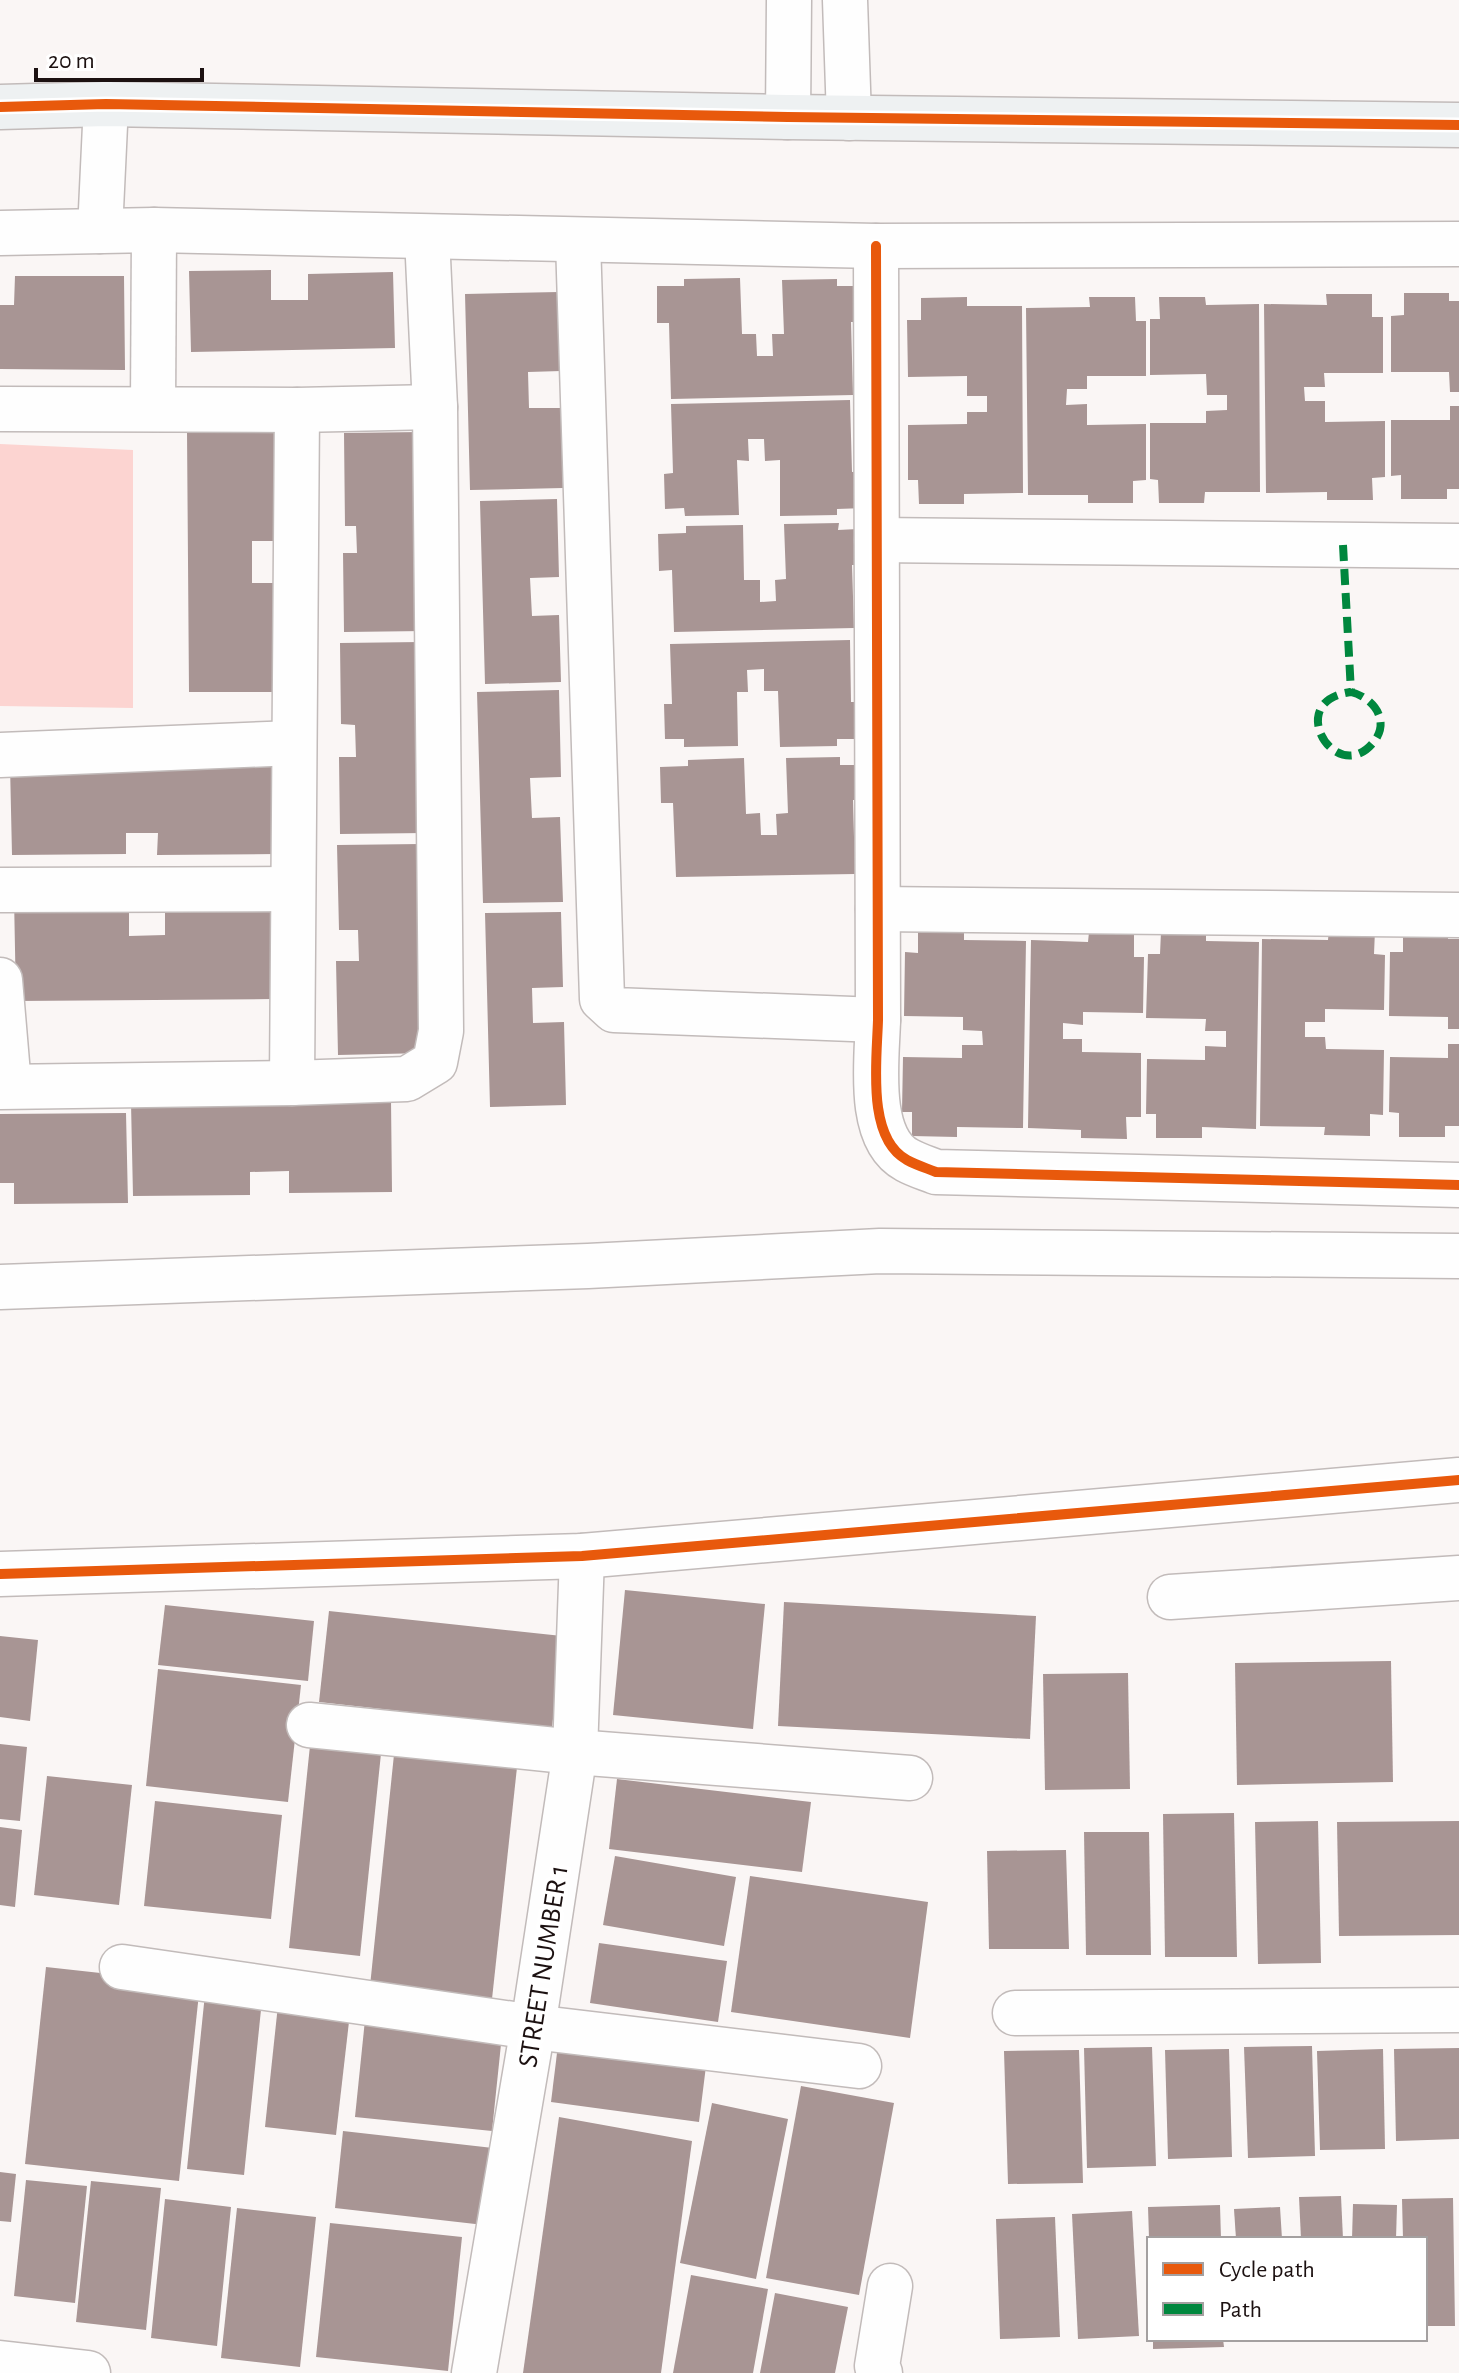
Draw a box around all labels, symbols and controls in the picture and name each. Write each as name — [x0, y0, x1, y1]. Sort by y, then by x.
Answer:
scale bar — [36, 32, 202, 82]
text: 20 m — [48, 49, 95, 73]
street label: STREET NUMBER 1 — [514, 1863, 574, 2069]
legend — [1147, 2237, 1427, 2341]
text: Cycle path — [1219, 2258, 1315, 2282]
text: Path — [1219, 2298, 1262, 2322]

